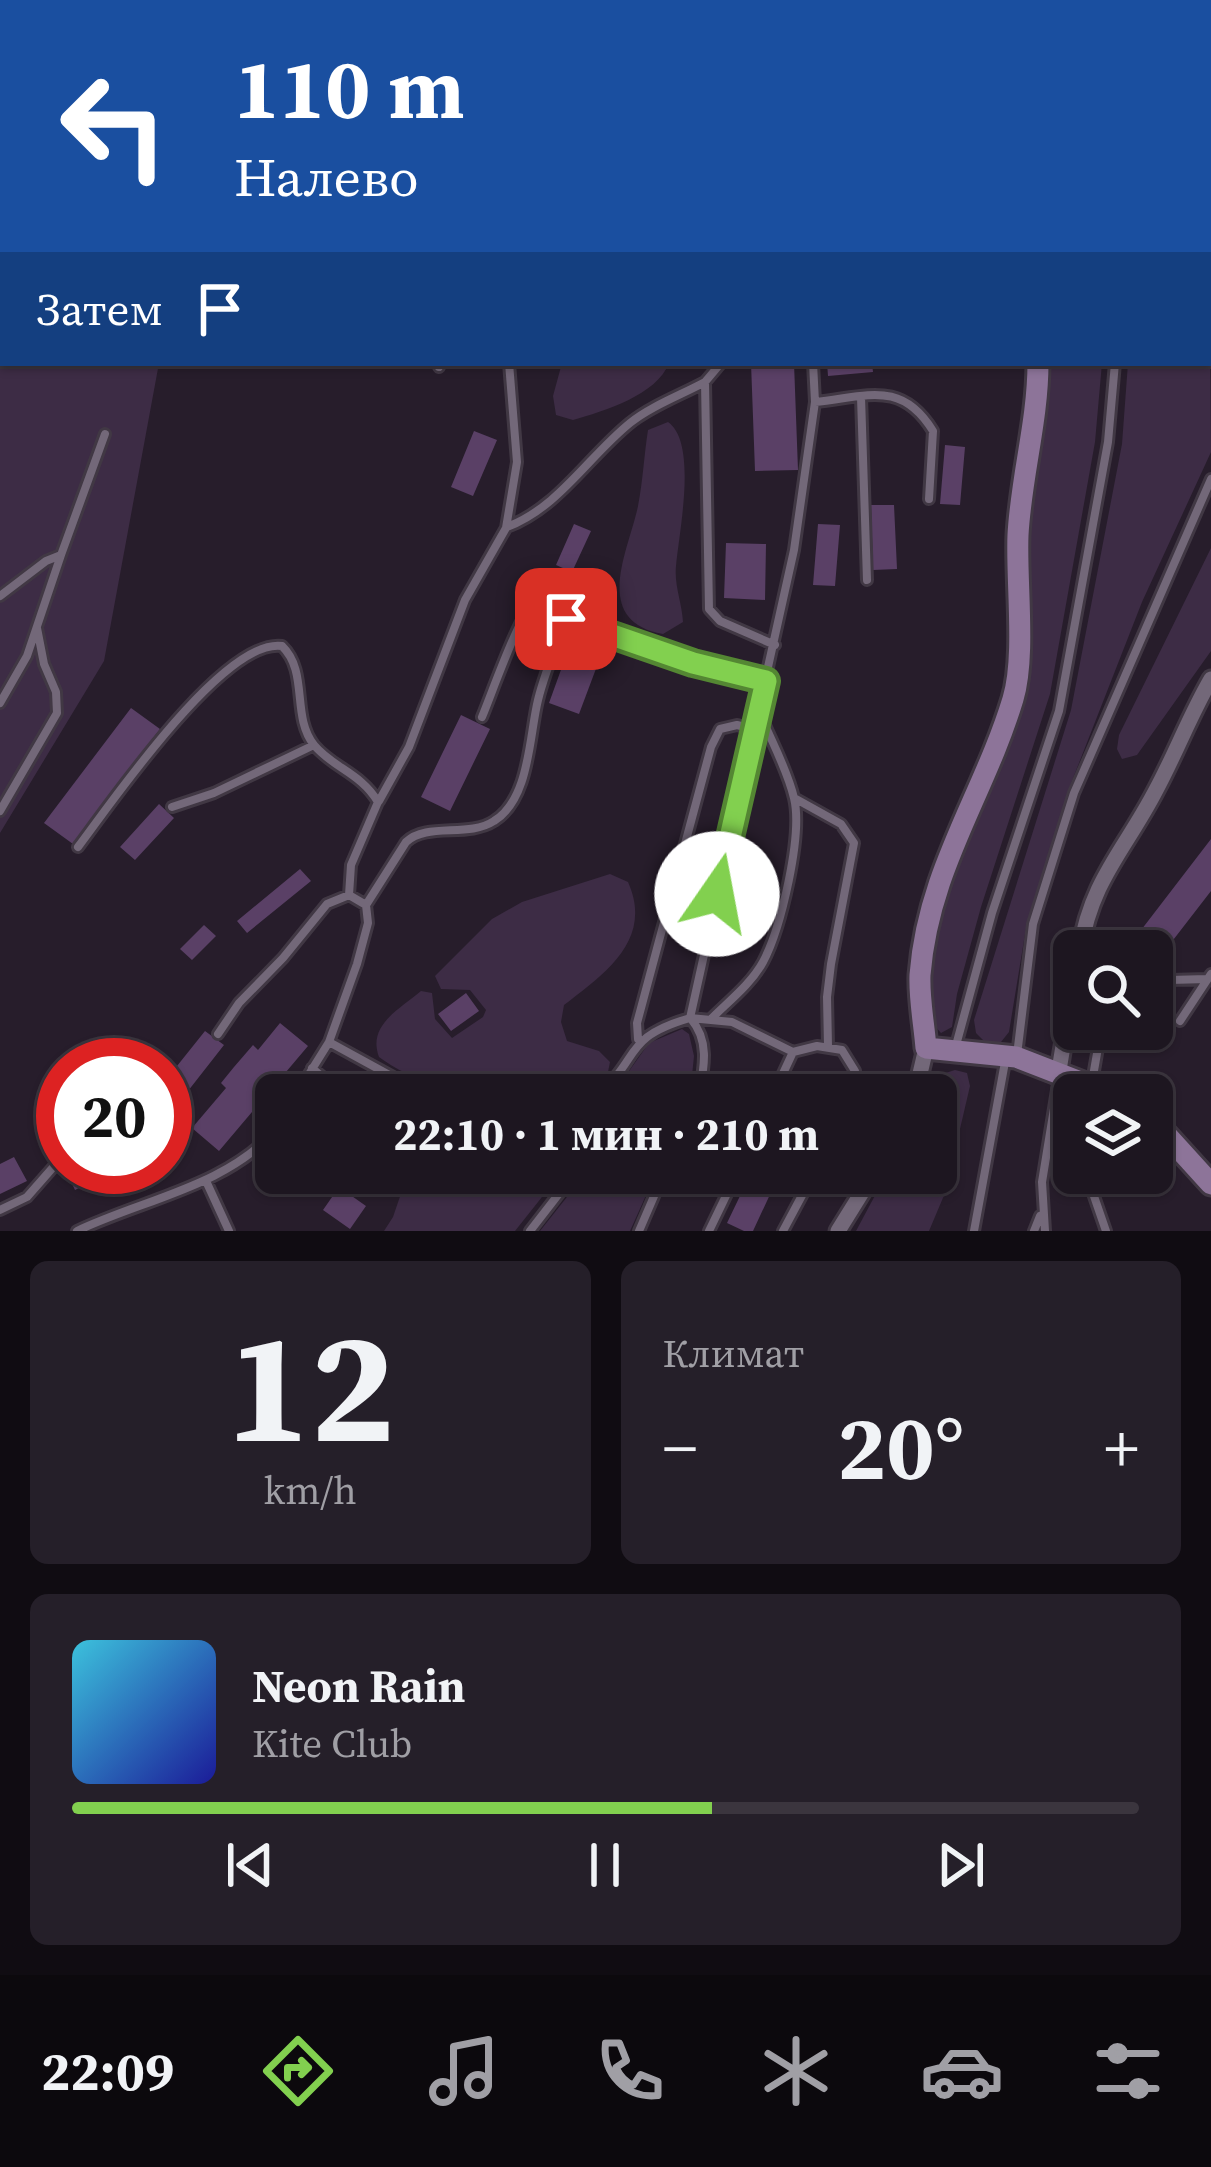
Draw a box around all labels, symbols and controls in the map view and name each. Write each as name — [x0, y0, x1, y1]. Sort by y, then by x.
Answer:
text: 110 m — [234, 31, 465, 146]
icon: left — [36, 48, 192, 204]
text: Налево — [234, 140, 419, 214]
icon: arrive — [187, 276, 253, 342]
text: Затем — [36, 278, 163, 340]
pin — [515, 568, 617, 670]
icon: arrive — [533, 586, 599, 652]
position arrow — [654, 831, 780, 957]
map controls — [1053, 930, 1173, 1194]
button: search — [1053, 930, 1173, 1050]
speed limit sign: 20 — [36, 1038, 192, 1194]
button: layers — [1053, 1074, 1173, 1194]
text: 22:10 · 1 мин · 210 m — [393, 1103, 819, 1165]
text: 12 — [226, 1279, 395, 1493]
text: Климат — [663, 1327, 804, 1380]
text: 20° — [837, 1386, 964, 1509]
text: − — [663, 1403, 697, 1493]
text: + — [1104, 1403, 1139, 1493]
text: km/h — [264, 1464, 357, 1517]
text: Neon Rain — [252, 1655, 465, 1717]
text: Kite Club — [252, 1717, 412, 1770]
icon: previous — [217, 1832, 283, 1898]
icon: pause — [572, 1832, 638, 1898]
icon: next — [928, 1832, 994, 1898]
icon: directions — [256, 2029, 340, 2113]
icon: music — [422, 2029, 506, 2113]
icon: phone — [588, 2029, 672, 2113]
icon: climate — [754, 2029, 838, 2113]
icon: car — [920, 2029, 1004, 2113]
icon: filters — [1086, 2029, 1170, 2113]
text: 22:09 — [41, 2034, 174, 2108]

